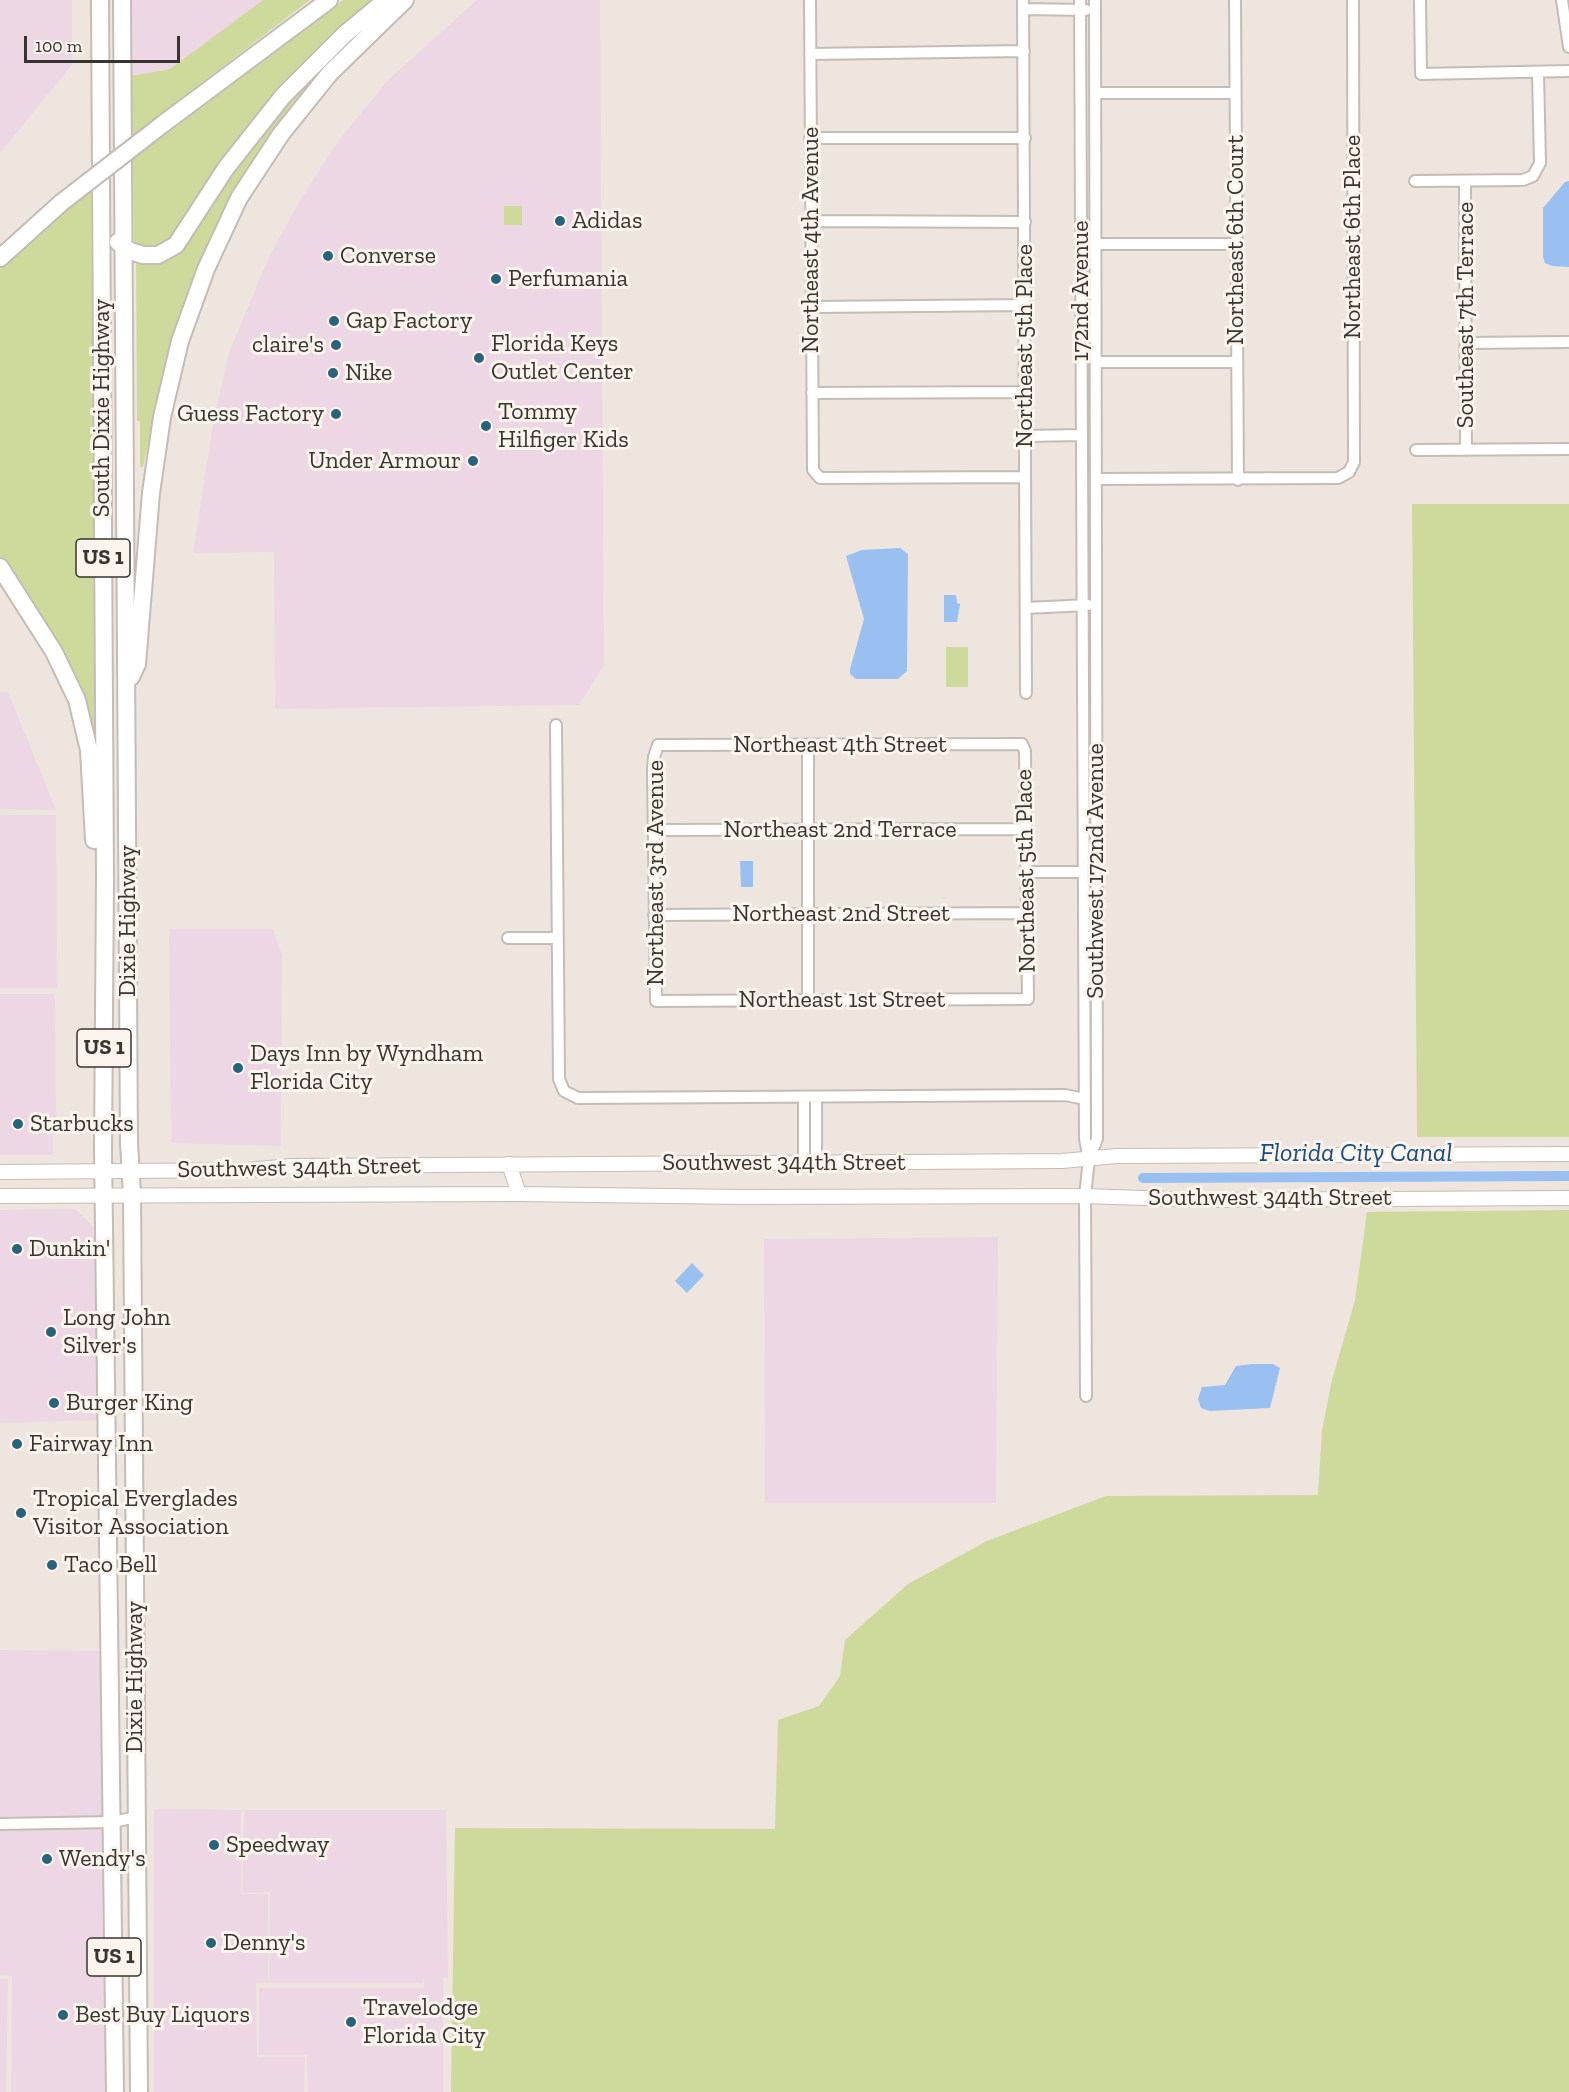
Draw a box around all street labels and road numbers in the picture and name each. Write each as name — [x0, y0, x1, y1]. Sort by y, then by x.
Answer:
street label: Northeast 4th Avenue — [797, 127, 825, 353]
street label: Northeast 6th Court — [1222, 135, 1250, 345]
street label: Northeast 6th Place — [1339, 135, 1367, 339]
street label: Southeast 7th Terrace — [1452, 202, 1480, 428]
street label: 172nd Avenue — [1067, 221, 1095, 361]
street label: Northeast 5th Place — [1011, 244, 1039, 448]
street label: South Dixie Highway — [88, 299, 116, 517]
road number: US 1 — [76, 539, 130, 577]
street label: Northeast 4th Street — [733, 731, 947, 759]
street label: Southwest 172nd Avenue — [1082, 743, 1110, 999]
street label: Northeast 3rd Avenue — [642, 760, 670, 986]
street label: Northeast 5th Place — [1010, 769, 1042, 973]
street label: Northeast 2nd Terrace — [723, 816, 957, 844]
street label: Dixie Highway — [114, 845, 142, 997]
street label: Northeast 2nd Street — [732, 900, 950, 928]
street label: Northeast 1st Street — [739, 986, 945, 1014]
road number: US 1 — [77, 1029, 131, 1067]
street label: Southwest 344th Street — [662, 1149, 906, 1177]
street label: Southwest 344th Street — [177, 1151, 421, 1185]
street label: Southwest 344th Street — [1148, 1184, 1392, 1212]
street label: Dixie Highway — [121, 1601, 149, 1753]
road number: US 1 — [87, 1938, 141, 1976]

